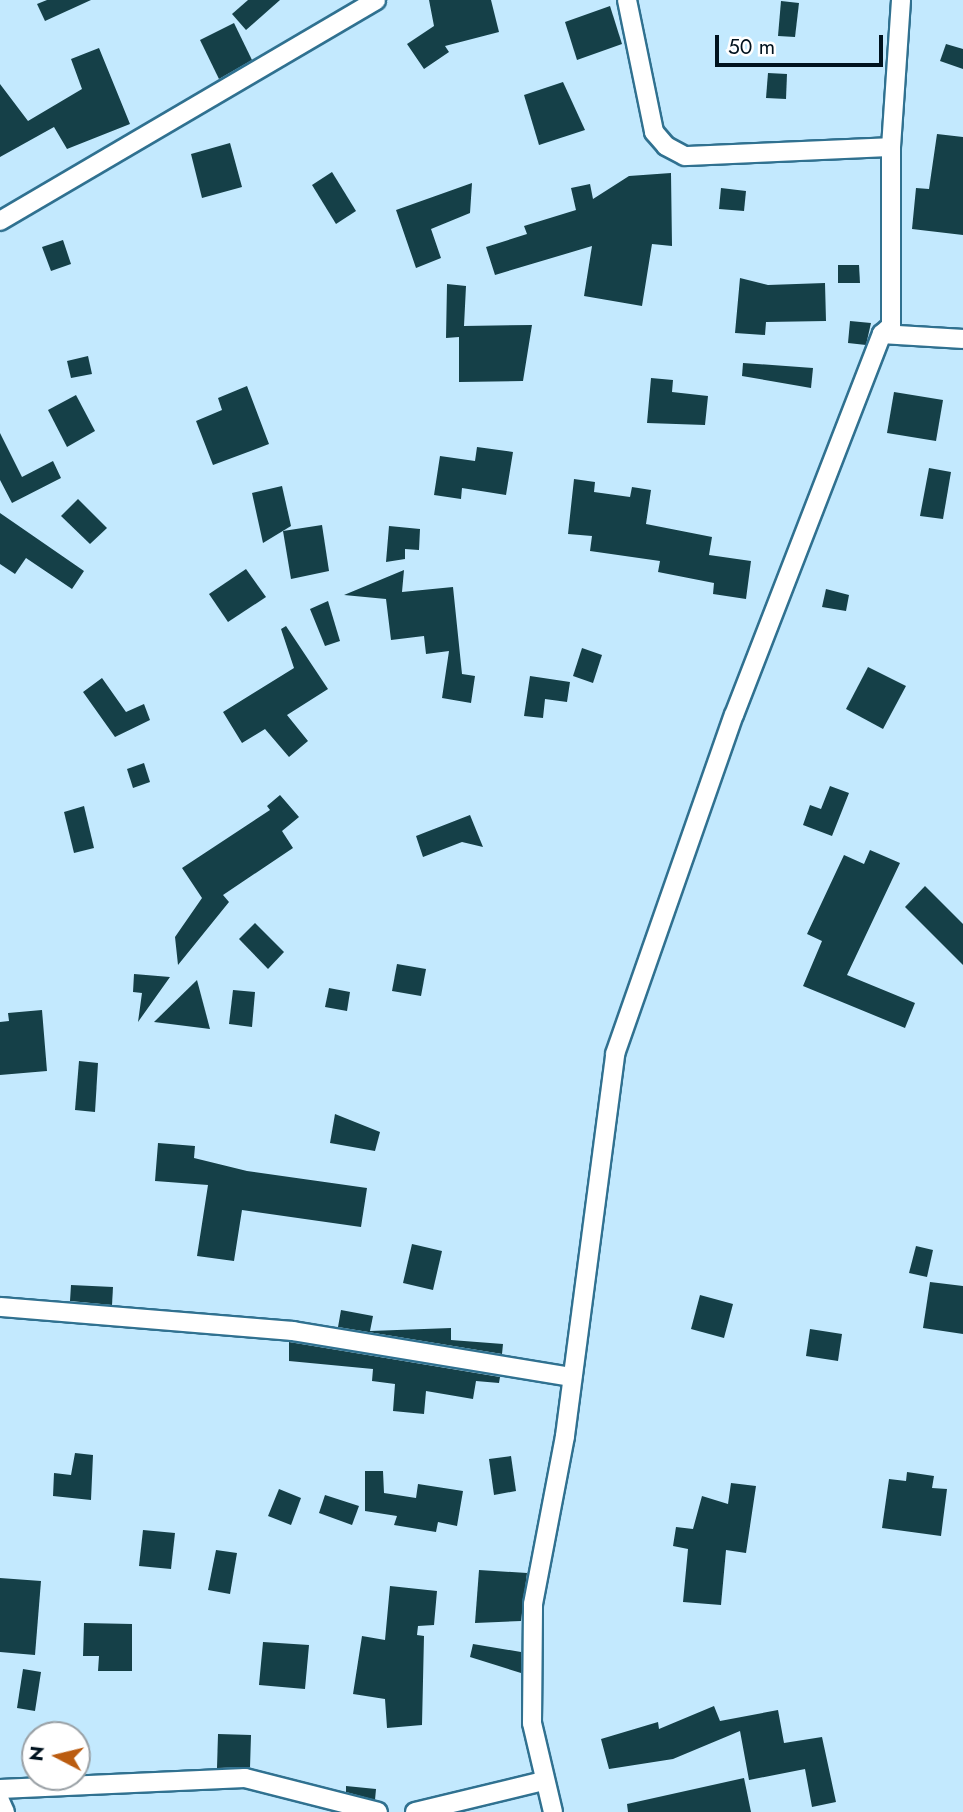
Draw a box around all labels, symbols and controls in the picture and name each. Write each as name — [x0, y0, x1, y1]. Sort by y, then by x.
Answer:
scale bar — [718, 21, 886, 65]
text: 50 m — [728, 32, 775, 62]
north arrow — [21, 1721, 91, 1791]
text: N — [22, 1744, 51, 1763]

